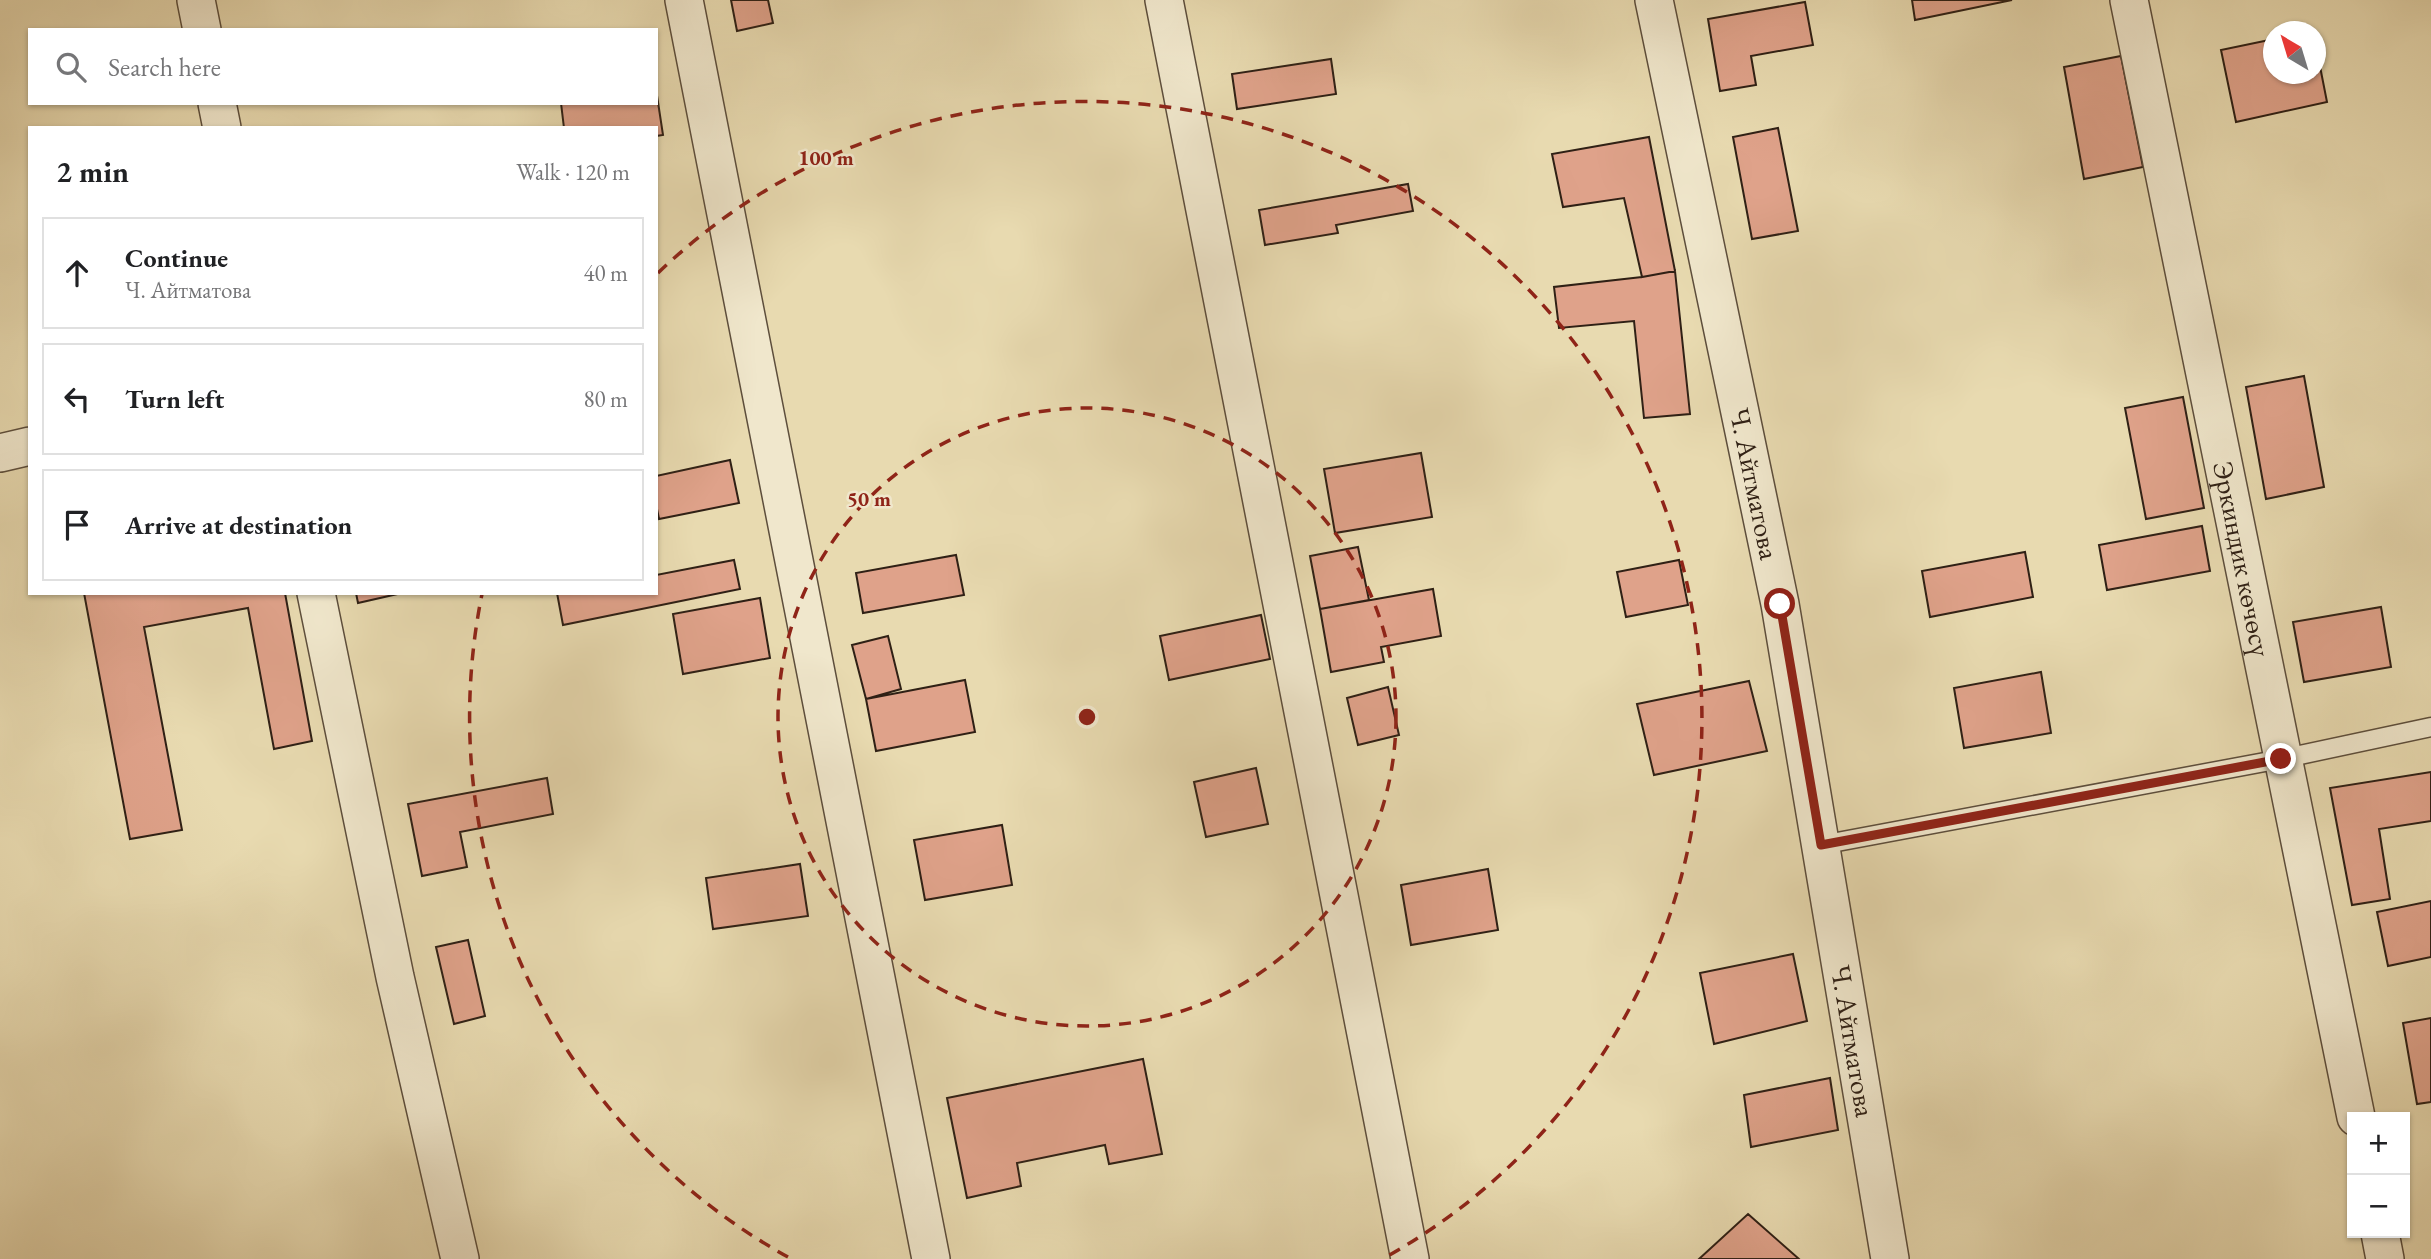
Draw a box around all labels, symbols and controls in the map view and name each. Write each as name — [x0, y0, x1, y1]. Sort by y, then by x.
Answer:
north arrow — [2263, 21, 2326, 84]
search box — [28, 28, 658, 105]
icon: search — [52, 48, 90, 86]
text: Search here — [108, 50, 221, 84]
text: 100 m — [798, 144, 854, 171]
text: 2 min — [56, 152, 129, 191]
text: Walk · 120 m — [516, 157, 630, 187]
text: Continue — [125, 241, 228, 275]
icon: ahead — [58, 254, 96, 292]
text: 40 m — [583, 258, 628, 288]
text: Ч. Айтматова — [125, 275, 251, 305]
icon: left — [58, 380, 96, 418]
text: Turn left — [125, 382, 224, 416]
text: 80 m — [583, 384, 628, 414]
street label: Ч. Айтматова — [1722, 405, 1788, 563]
street label: Эркиндик көчөсү — [2205, 458, 2280, 660]
text: 50 m — [847, 485, 891, 512]
icon: arrive — [58, 506, 96, 544]
text: Arrive at destination — [125, 508, 352, 542]
route start — [1764, 588, 1795, 619]
centre of rings — [1075, 705, 1099, 729]
route end — [2265, 743, 2296, 774]
street label: Ч. Айтматова — [1823, 962, 1884, 1121]
map controls — [2347, 1112, 2410, 1238]
button: + — [2347, 1112, 2410, 1175]
button: − — [2347, 1175, 2410, 1238]

